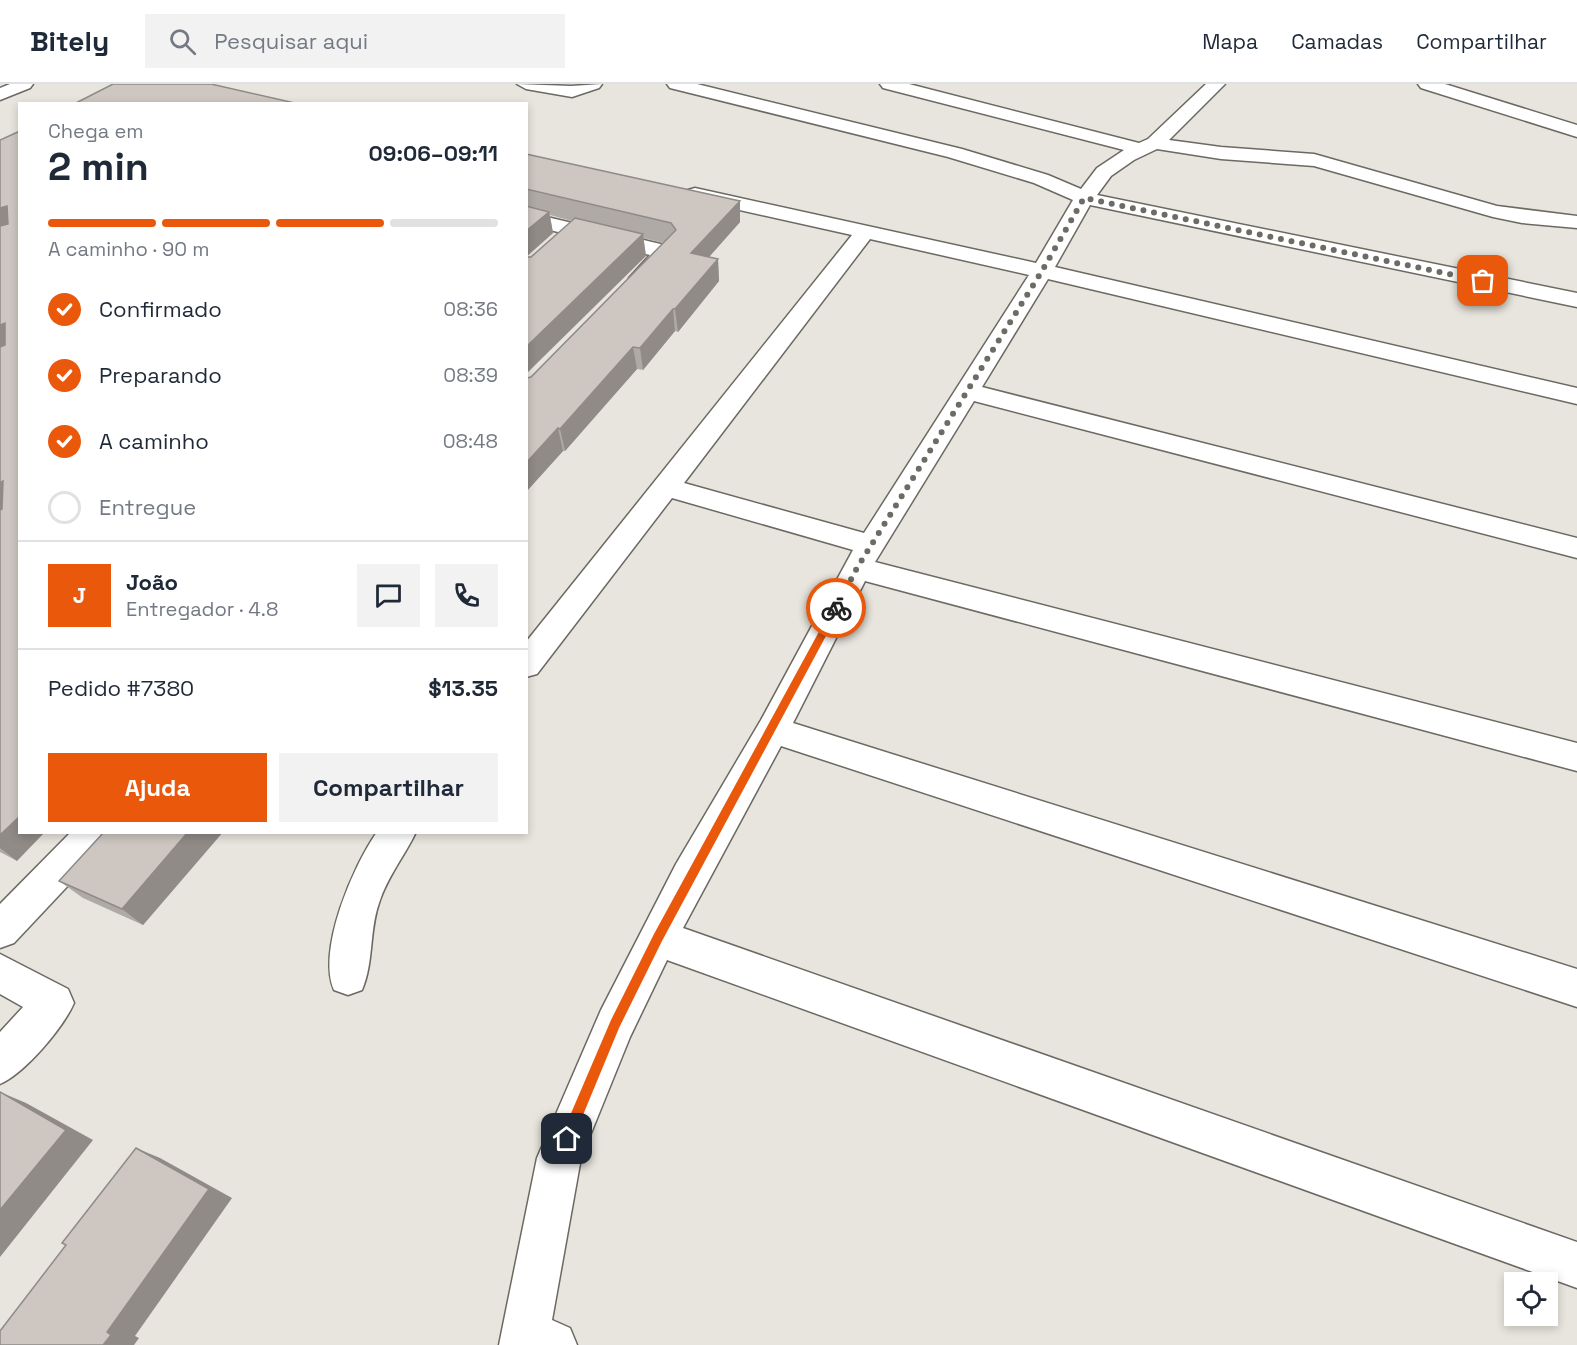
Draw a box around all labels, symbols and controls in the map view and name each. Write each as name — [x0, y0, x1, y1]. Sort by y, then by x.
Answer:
search box — [145, 14, 565, 68]
text: Bitely — [30, 23, 109, 59]
icon: search — [166, 25, 199, 58]
text: Pesquisar aqui — [214, 27, 368, 55]
text: Mapa — [1202, 28, 1258, 55]
text: Camadas — [1291, 28, 1383, 55]
text: Compartilhar — [1416, 28, 1547, 55]
text: Chega em — [48, 118, 143, 144]
text: 09:06–09:11 — [369, 139, 498, 167]
text: 2 min — [48, 142, 149, 191]
text: A caminho · 90 m — [48, 236, 209, 262]
pin — [1457, 255, 1508, 306]
icon: bag — [1466, 264, 1499, 297]
icon: check — [48, 293, 81, 326]
text: Confirmado — [99, 295, 222, 323]
text: 08:36 — [443, 296, 498, 322]
icon: check — [48, 359, 81, 392]
text: Preparando — [99, 361, 222, 389]
text: 08:39 — [443, 362, 498, 388]
icon: check — [48, 425, 81, 458]
text: A caminho — [99, 427, 209, 455]
text: 08:48 — [443, 428, 498, 454]
text: Entregue — [99, 493, 196, 521]
button: chat — [357, 564, 420, 627]
button: phone — [435, 564, 498, 627]
text: João — [126, 568, 178, 596]
courier — [806, 578, 866, 638]
text: J — [73, 581, 86, 609]
icon: bike — [820, 592, 853, 625]
text: Entregador · 4.8 — [126, 596, 278, 622]
text: Pedido #7380 — [48, 674, 194, 702]
text: $13.35 — [428, 674, 498, 702]
button: Ajuda — [48, 753, 267, 822]
button: Compartilhar — [279, 753, 498, 822]
pin — [541, 1113, 592, 1164]
icon: home — [550, 1122, 583, 1155]
map controls — [1504, 1272, 1558, 1326]
button: locate — [1504, 1272, 1558, 1326]

